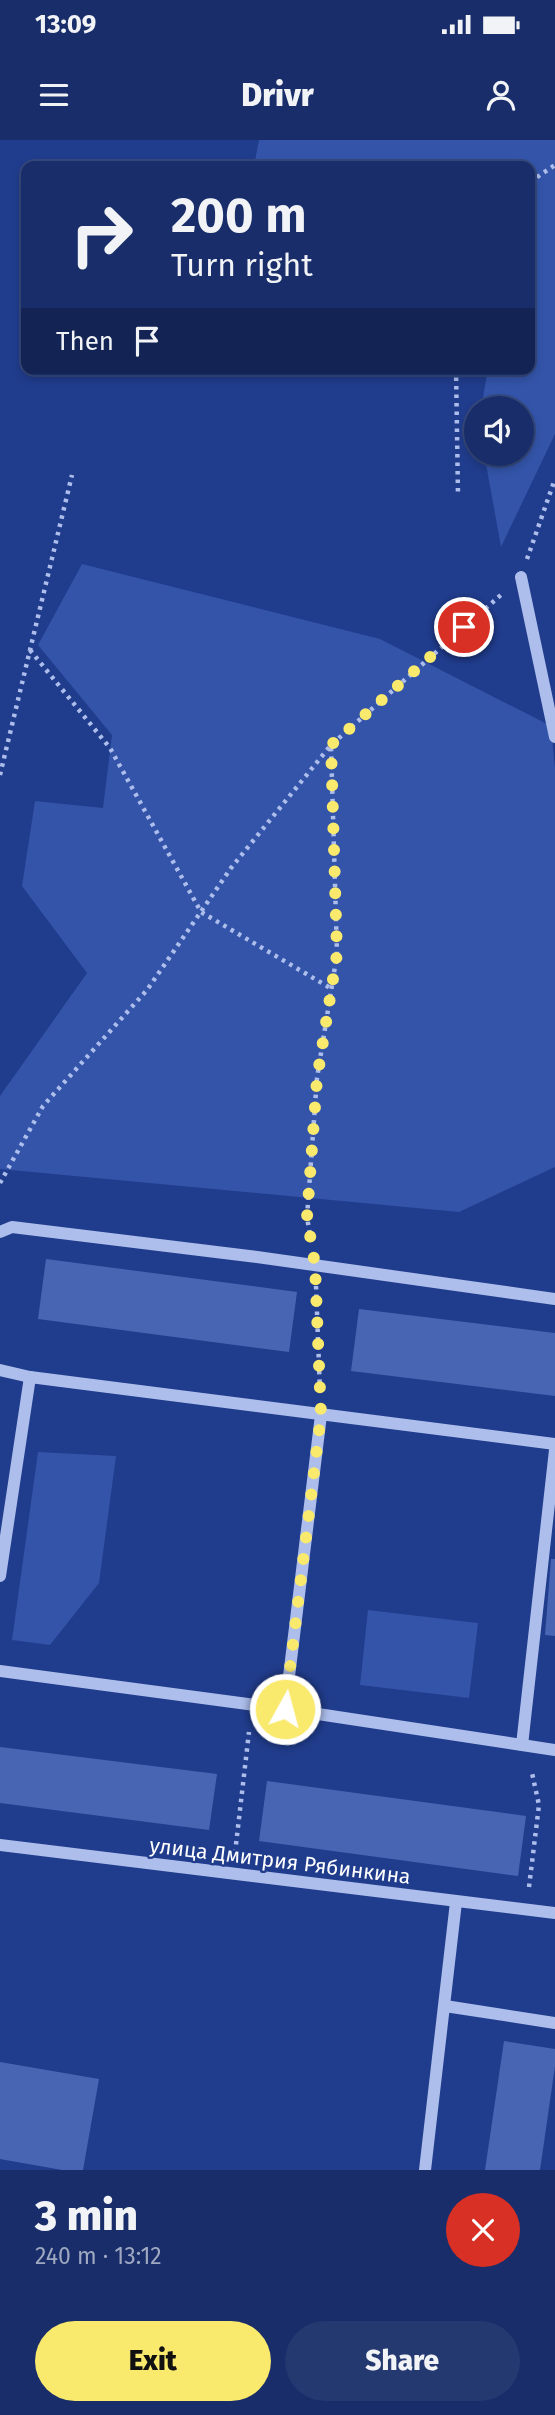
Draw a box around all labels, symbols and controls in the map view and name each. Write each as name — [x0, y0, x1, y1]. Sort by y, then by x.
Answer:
text: 13:09 — [35, 9, 96, 40]
icon: menu — [35, 76, 73, 114]
text: Drivr — [241, 76, 314, 114]
icon: person — [482, 76, 520, 114]
text: 200 m — [171, 186, 307, 245]
icon: right — [56, 189, 147, 280]
text: Turn right — [171, 246, 313, 284]
icon: arrive — [128, 322, 166, 360]
text: Then — [56, 326, 114, 357]
map controls — [464, 396, 534, 466]
button: sound — [464, 396, 534, 466]
pin — [434, 597, 494, 657]
icon: arrive — [445, 608, 483, 646]
position arrow — [248, 1672, 322, 1746]
street label: улица Дмитрия Рябинкина — [148, 1832, 412, 1890]
text: 3 min — [35, 2191, 138, 2241]
button: close — [446, 2193, 520, 2267]
text: 240 m · 13:12 — [35, 2242, 162, 2270]
button: Exit — [35, 2321, 271, 2401]
button: Share — [285, 2321, 520, 2401]

